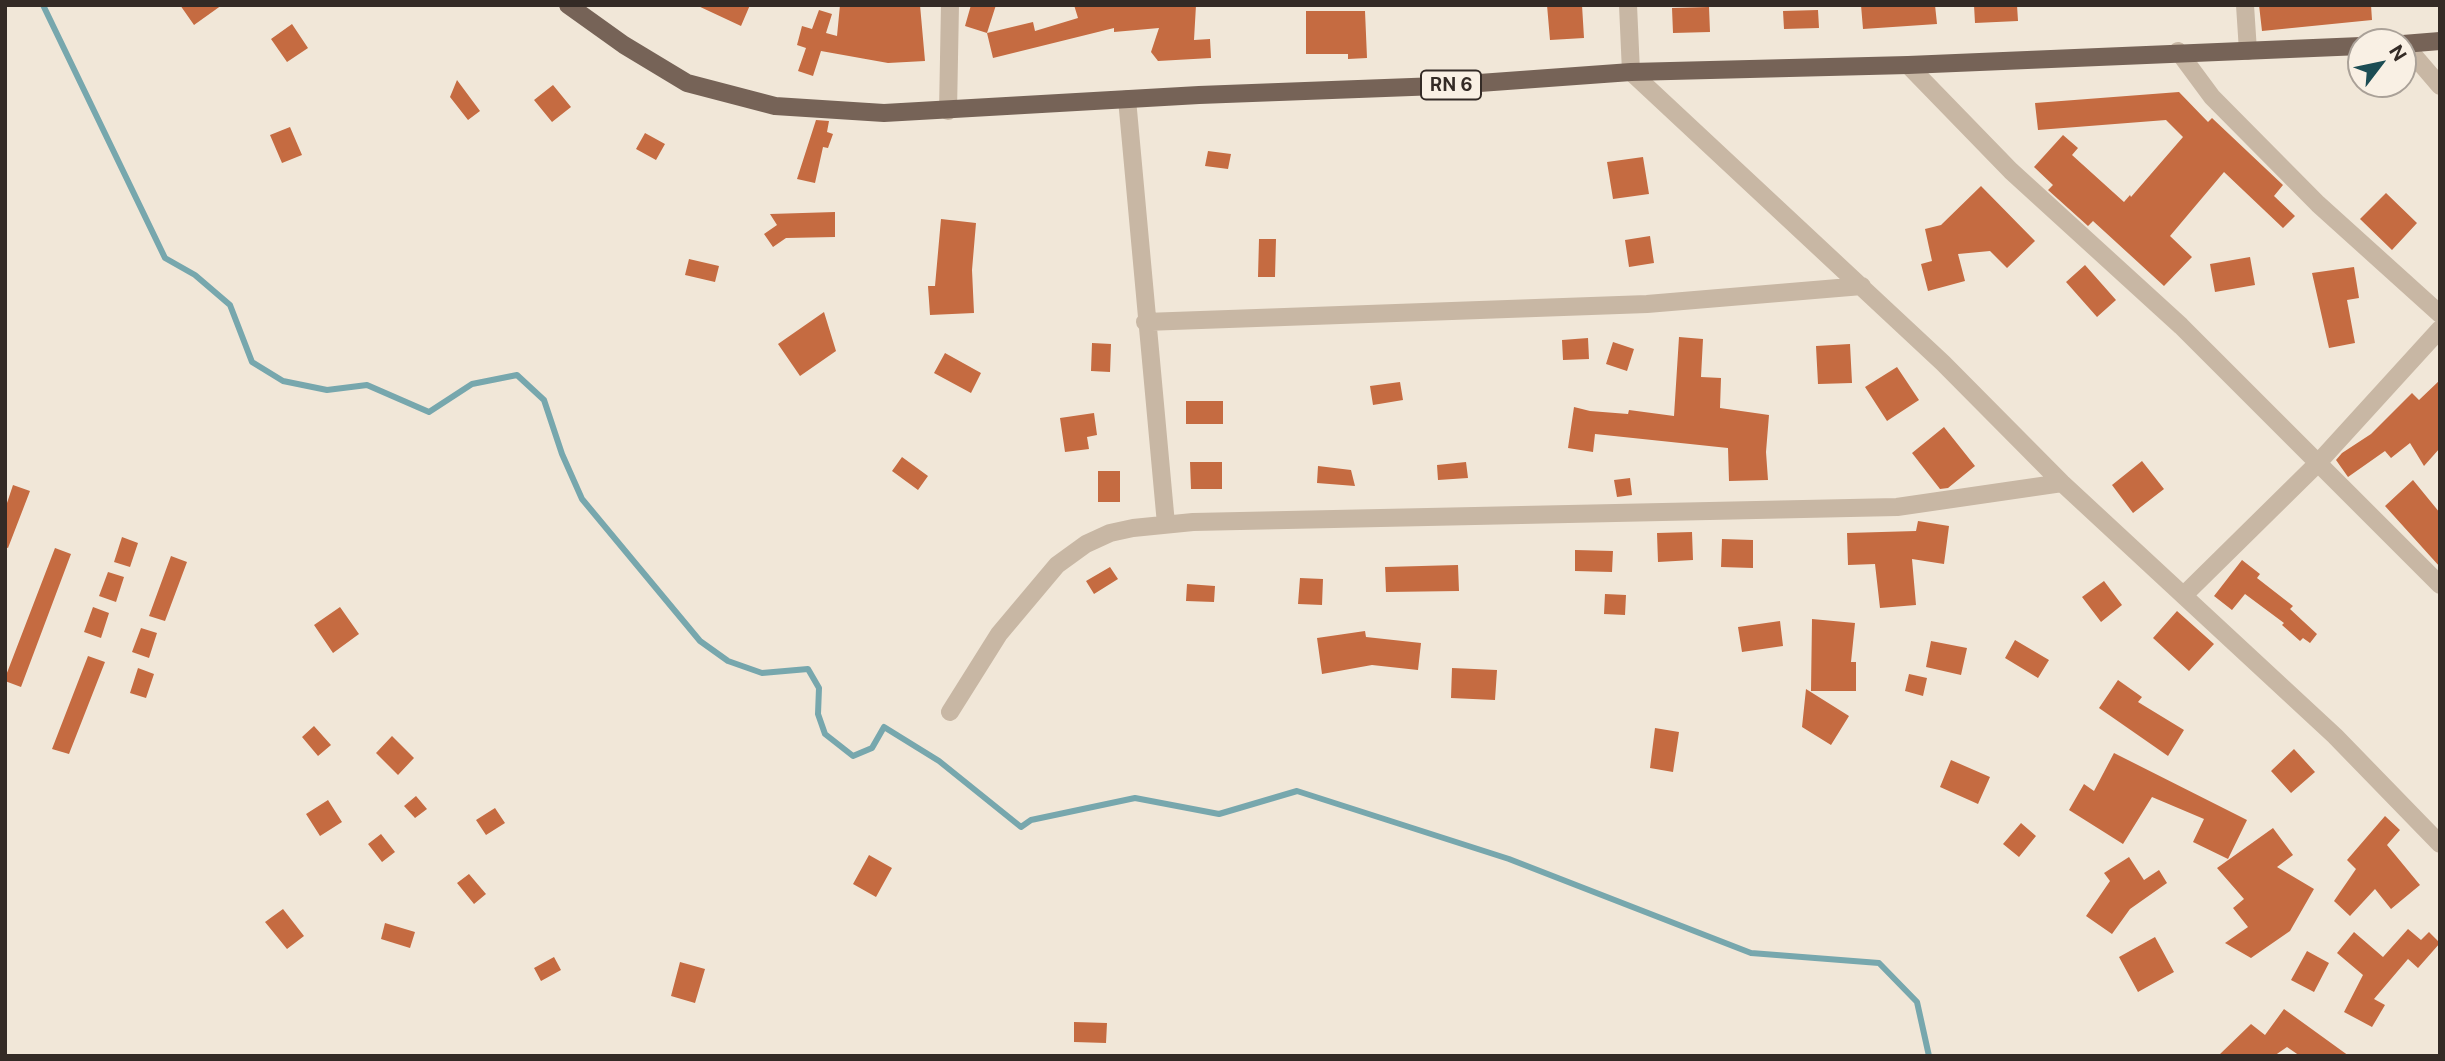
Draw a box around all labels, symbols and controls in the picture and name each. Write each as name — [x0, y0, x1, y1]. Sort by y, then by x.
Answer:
north arrow — [2347, 28, 2417, 98]
text: N — [2385, 41, 2411, 65]
road number: RN 6 — [1421, 70, 1481, 100]

